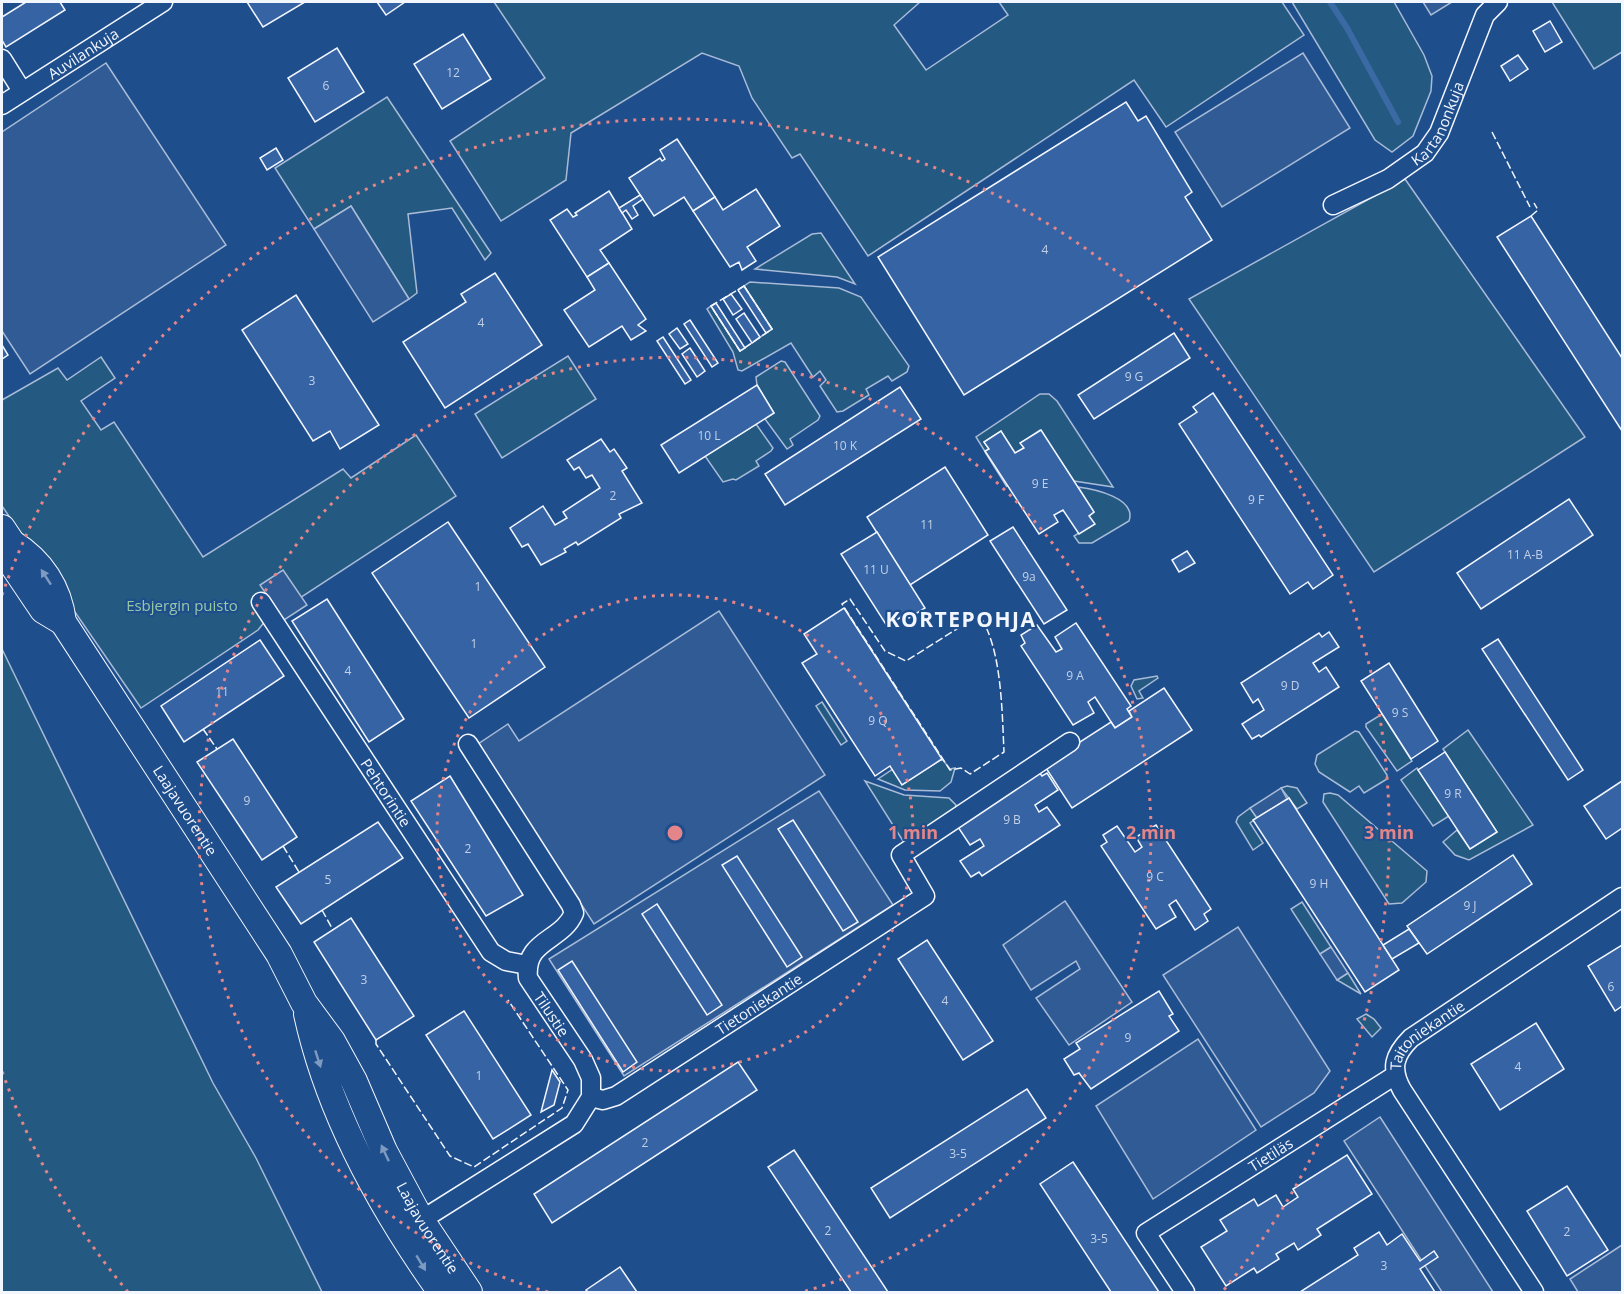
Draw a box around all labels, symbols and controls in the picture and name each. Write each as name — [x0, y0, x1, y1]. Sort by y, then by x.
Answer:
street label: Auvilankuja — [44, 23, 122, 83]
house number: 12 — [446, 64, 460, 81]
house number: 6 — [323, 77, 330, 94]
street label: Kartanonkuja — [1407, 79, 1468, 170]
house number: 4 — [1042, 241, 1049, 258]
house number: 4 — [478, 314, 485, 331]
house number: 9 G — [1125, 368, 1143, 385]
house number: 3 — [309, 372, 316, 389]
house number: 10 L — [697, 427, 721, 444]
house number: 10 K — [833, 437, 858, 454]
house number: 9 E — [1032, 475, 1048, 492]
house number: 2 — [610, 487, 617, 504]
house number: 9 F — [1248, 491, 1264, 508]
house number: 11 — [920, 516, 934, 533]
house number: 11 A-B — [1507, 546, 1543, 563]
house number: 11 U — [863, 561, 889, 578]
house number: 9a — [1022, 568, 1036, 585]
one-way arrow — [41, 569, 52, 585]
house number: 1 — [475, 578, 481, 595]
park label: Esbjergin puisto — [126, 595, 238, 615]
district label: KORTEPOHJA — [886, 605, 1036, 633]
house number: 1 — [471, 635, 477, 652]
house number: 4 — [345, 662, 352, 679]
house number: 9 A — [1066, 667, 1084, 684]
house number: 9 D — [1281, 677, 1299, 694]
house number: 11 — [215, 683, 229, 700]
house number: 9 S — [1392, 704, 1408, 721]
house number: 9 Q — [868, 712, 888, 729]
street label: Pehtorintie — [356, 755, 416, 831]
street label: Laajavuorentie — [149, 761, 222, 859]
house number: 9 R — [1444, 785, 1462, 802]
house number: 9 — [244, 792, 251, 809]
house number: 9 B — [1003, 811, 1021, 828]
text: 1 min — [888, 820, 938, 844]
text: 2 min — [1126, 820, 1176, 844]
text: 3 min — [1364, 820, 1414, 844]
centre of rings — [665, 823, 685, 843]
house number: 2 — [465, 840, 472, 857]
house number: 9 C — [1146, 868, 1164, 885]
house number: 5 — [325, 871, 332, 888]
house number: 9 H — [1310, 875, 1328, 892]
house number: 9 J — [1463, 897, 1477, 914]
street label: Tietoniekantie — [712, 968, 806, 1039]
house number: 3 — [361, 971, 368, 988]
house number: 6 — [1608, 978, 1615, 995]
street label: Tilustie — [530, 988, 574, 1040]
house number: 4 — [942, 992, 949, 1009]
street label: Taitoniekantie — [1385, 995, 1468, 1071]
house number: 9 — [1125, 1029, 1132, 1046]
one-way arrow — [314, 1050, 323, 1068]
house number: 4 — [1515, 1058, 1522, 1075]
house number: 1 — [476, 1067, 482, 1084]
street label: Tietiläs — [1244, 1133, 1296, 1176]
house number: 2 — [642, 1134, 649, 1151]
one-way arrow — [381, 1144, 390, 1161]
house number: 3-5 — [949, 1145, 967, 1162]
street label: Laajavuorentie — [392, 1179, 464, 1277]
house number: 2 — [825, 1222, 832, 1239]
house number: 2 — [1564, 1223, 1571, 1240]
house number: 3-5 — [1090, 1230, 1108, 1247]
one-way arrow — [416, 1255, 427, 1271]
house number: 3 — [1381, 1257, 1388, 1274]

